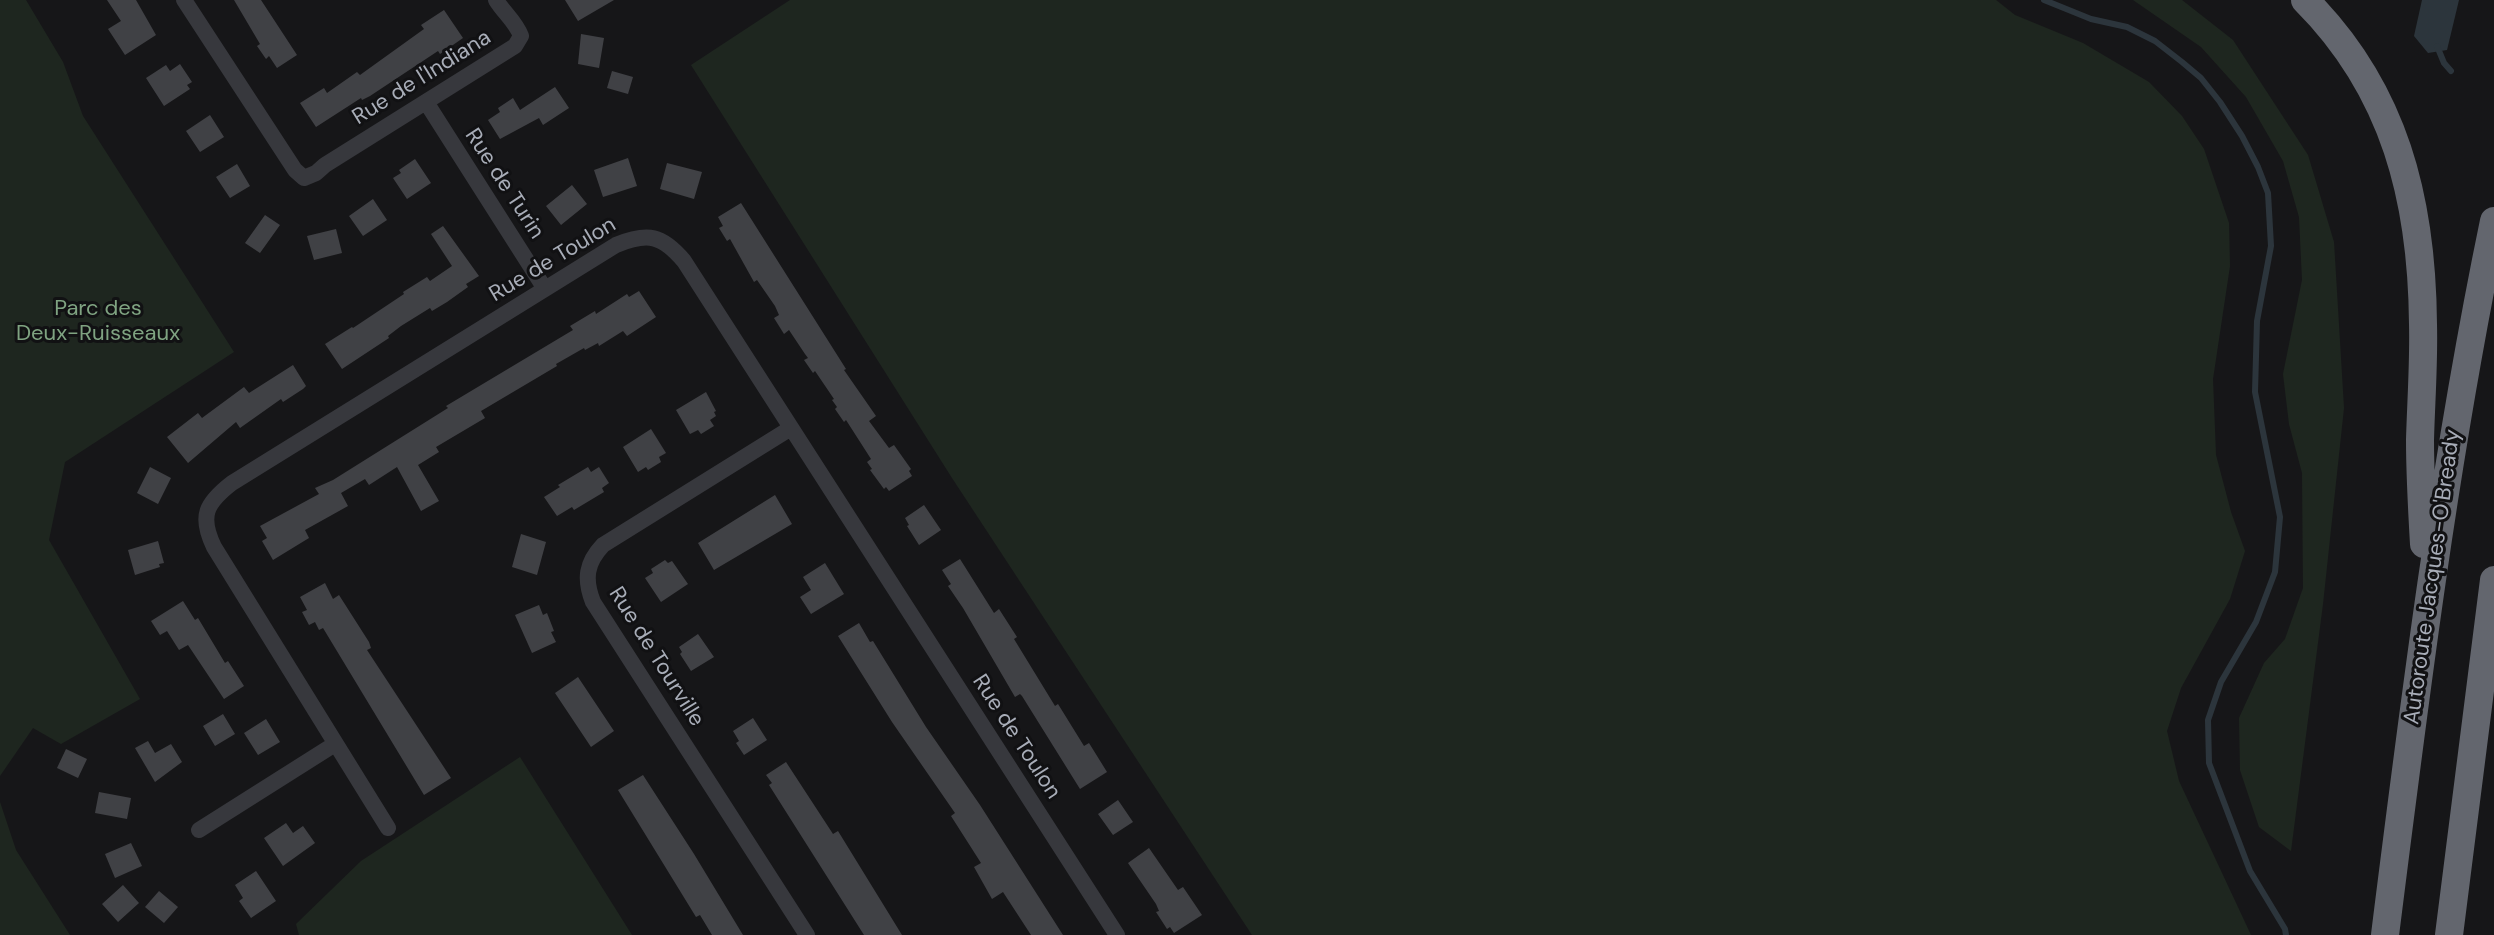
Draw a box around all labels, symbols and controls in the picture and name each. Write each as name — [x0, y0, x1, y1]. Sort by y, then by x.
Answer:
street label: Rue de l'Indiana — [348, 25, 496, 131]
street label: Rue de Turin — [459, 124, 549, 244]
street label: Rue de Toulon — [485, 212, 621, 308]
park label: Parc des Deux-Ruisseaux — [16, 296, 180, 348]
street label: Autoroute Jacques-O'Bready — [2399, 428, 2467, 726]
street label: Rue de Tourville — [603, 582, 709, 732]
street label: Rue de Toulon — [966, 670, 1066, 804]

